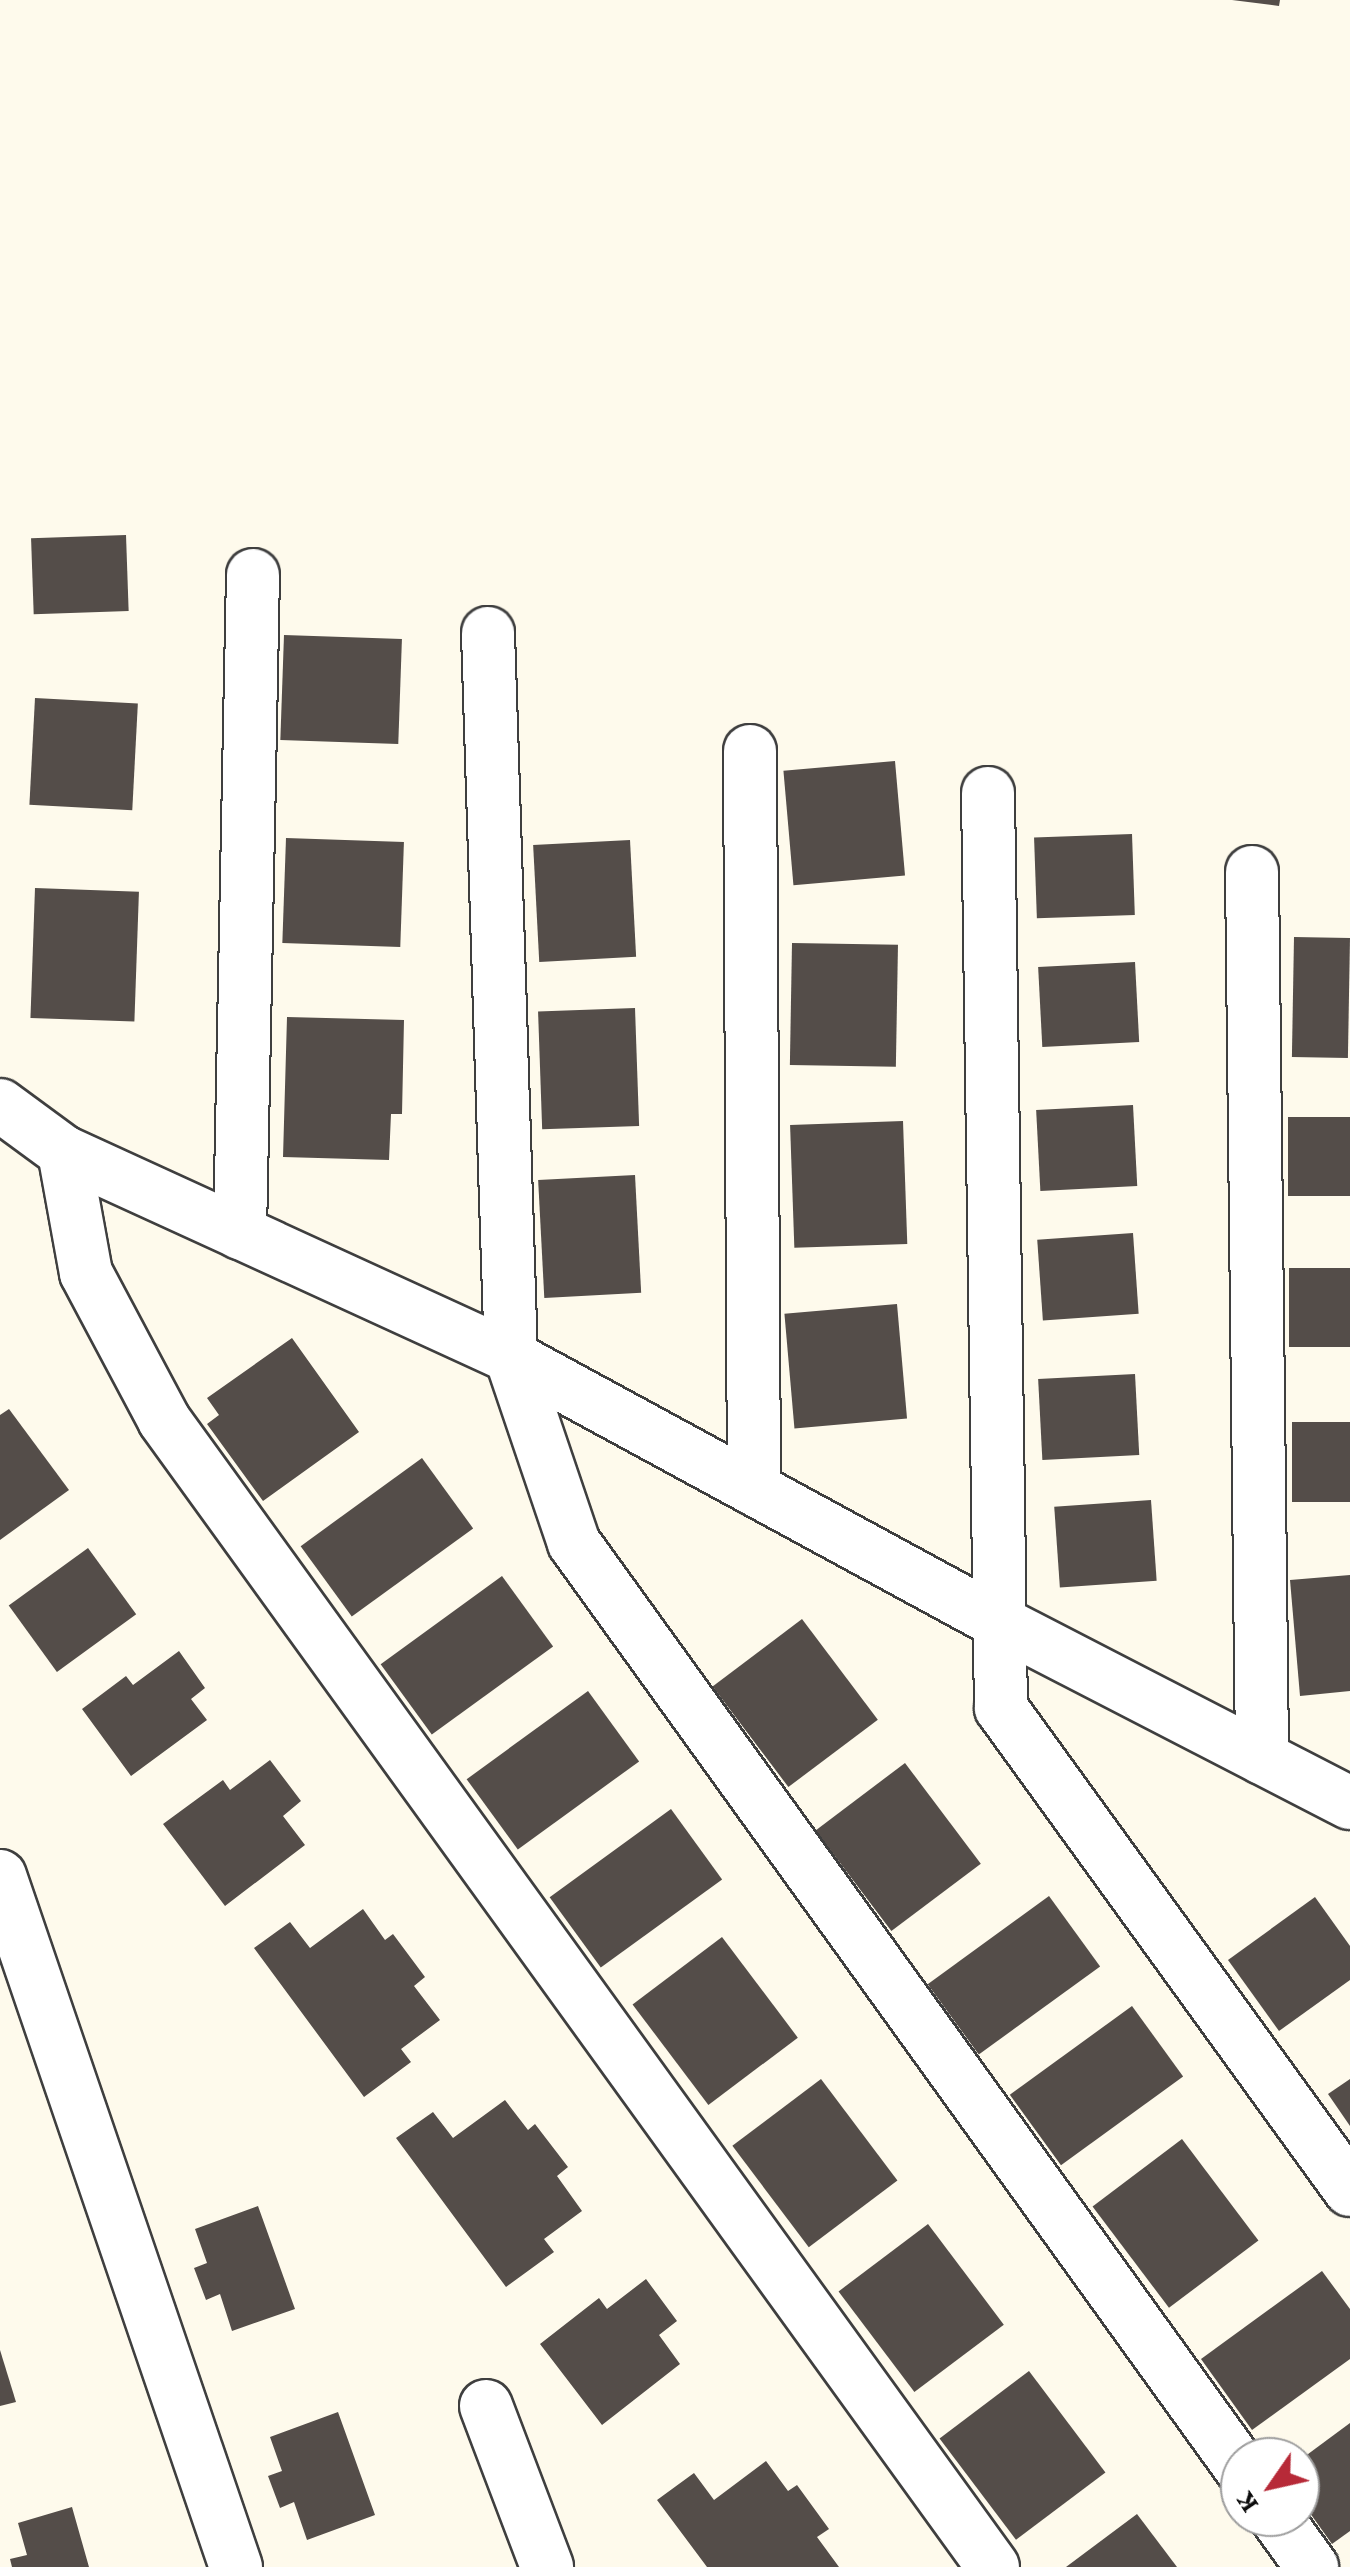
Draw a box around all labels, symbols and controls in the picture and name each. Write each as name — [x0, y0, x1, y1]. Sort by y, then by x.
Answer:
north arrow — [1220, 2437, 1320, 2537]
text: K — [1229, 2487, 1264, 2519]

